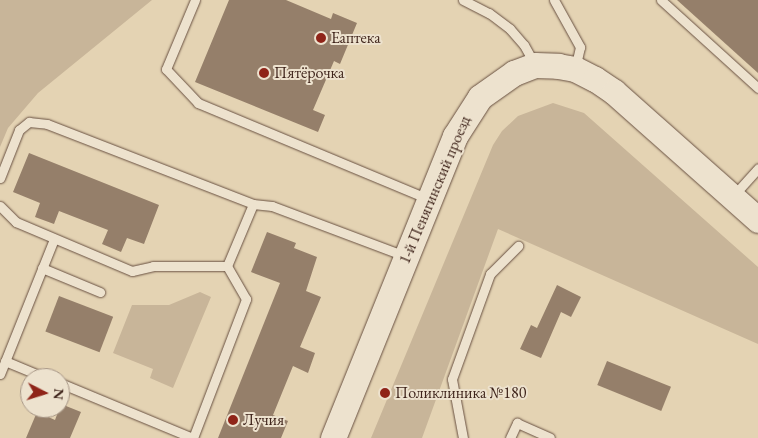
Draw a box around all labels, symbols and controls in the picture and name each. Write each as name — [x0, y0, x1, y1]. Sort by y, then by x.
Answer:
place label: Еаптека — [331, 28, 381, 48]
marker: Еаптека — [315, 32, 327, 44]
place label: Пятёрочка — [274, 63, 344, 83]
marker: Пятёрочка — [258, 67, 270, 79]
street label: 1-й Пенягинский проезд — [395, 113, 475, 267]
north arrow — [20, 368, 70, 418]
place label: Поликлиника №180 — [395, 383, 526, 403]
marker: Поликлиника №180 — [379, 387, 391, 399]
text: N — [49, 388, 68, 401]
place label: Лучия — [243, 410, 284, 430]
marker: Лучия — [227, 414, 239, 426]

